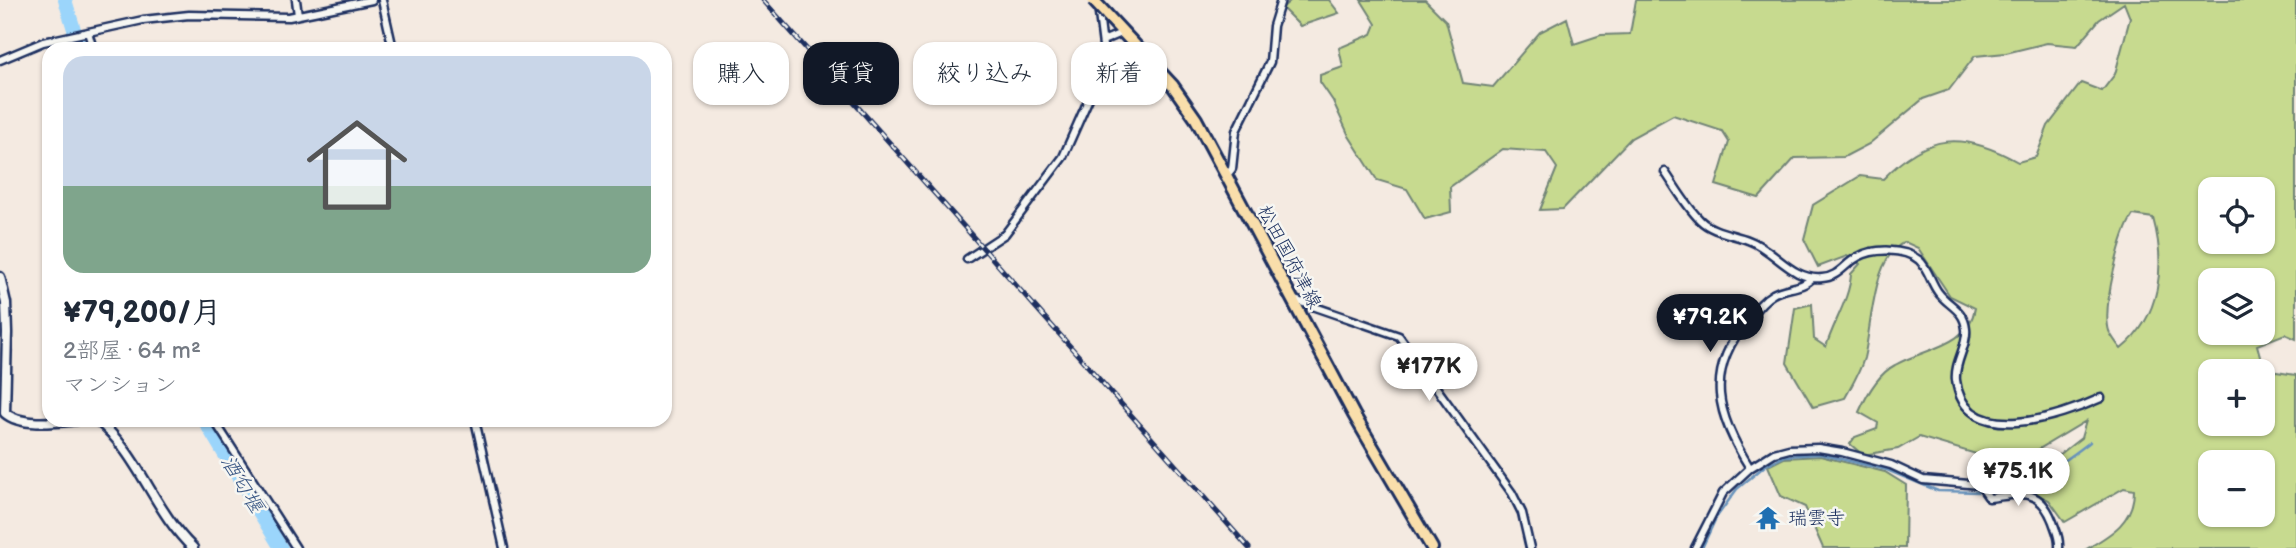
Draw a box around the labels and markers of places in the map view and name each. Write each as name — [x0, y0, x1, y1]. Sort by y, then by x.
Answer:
pin: ¥79.2K — [1653, 294, 1767, 354]
pin: ¥177K — [1380, 344, 1478, 403]
pin: ¥75.1K — [1961, 448, 2075, 508]
temple icon: 瑞雲寺 — [1754, 504, 1782, 532]
place label: 瑞雲寺 — [1788, 507, 1845, 530]

